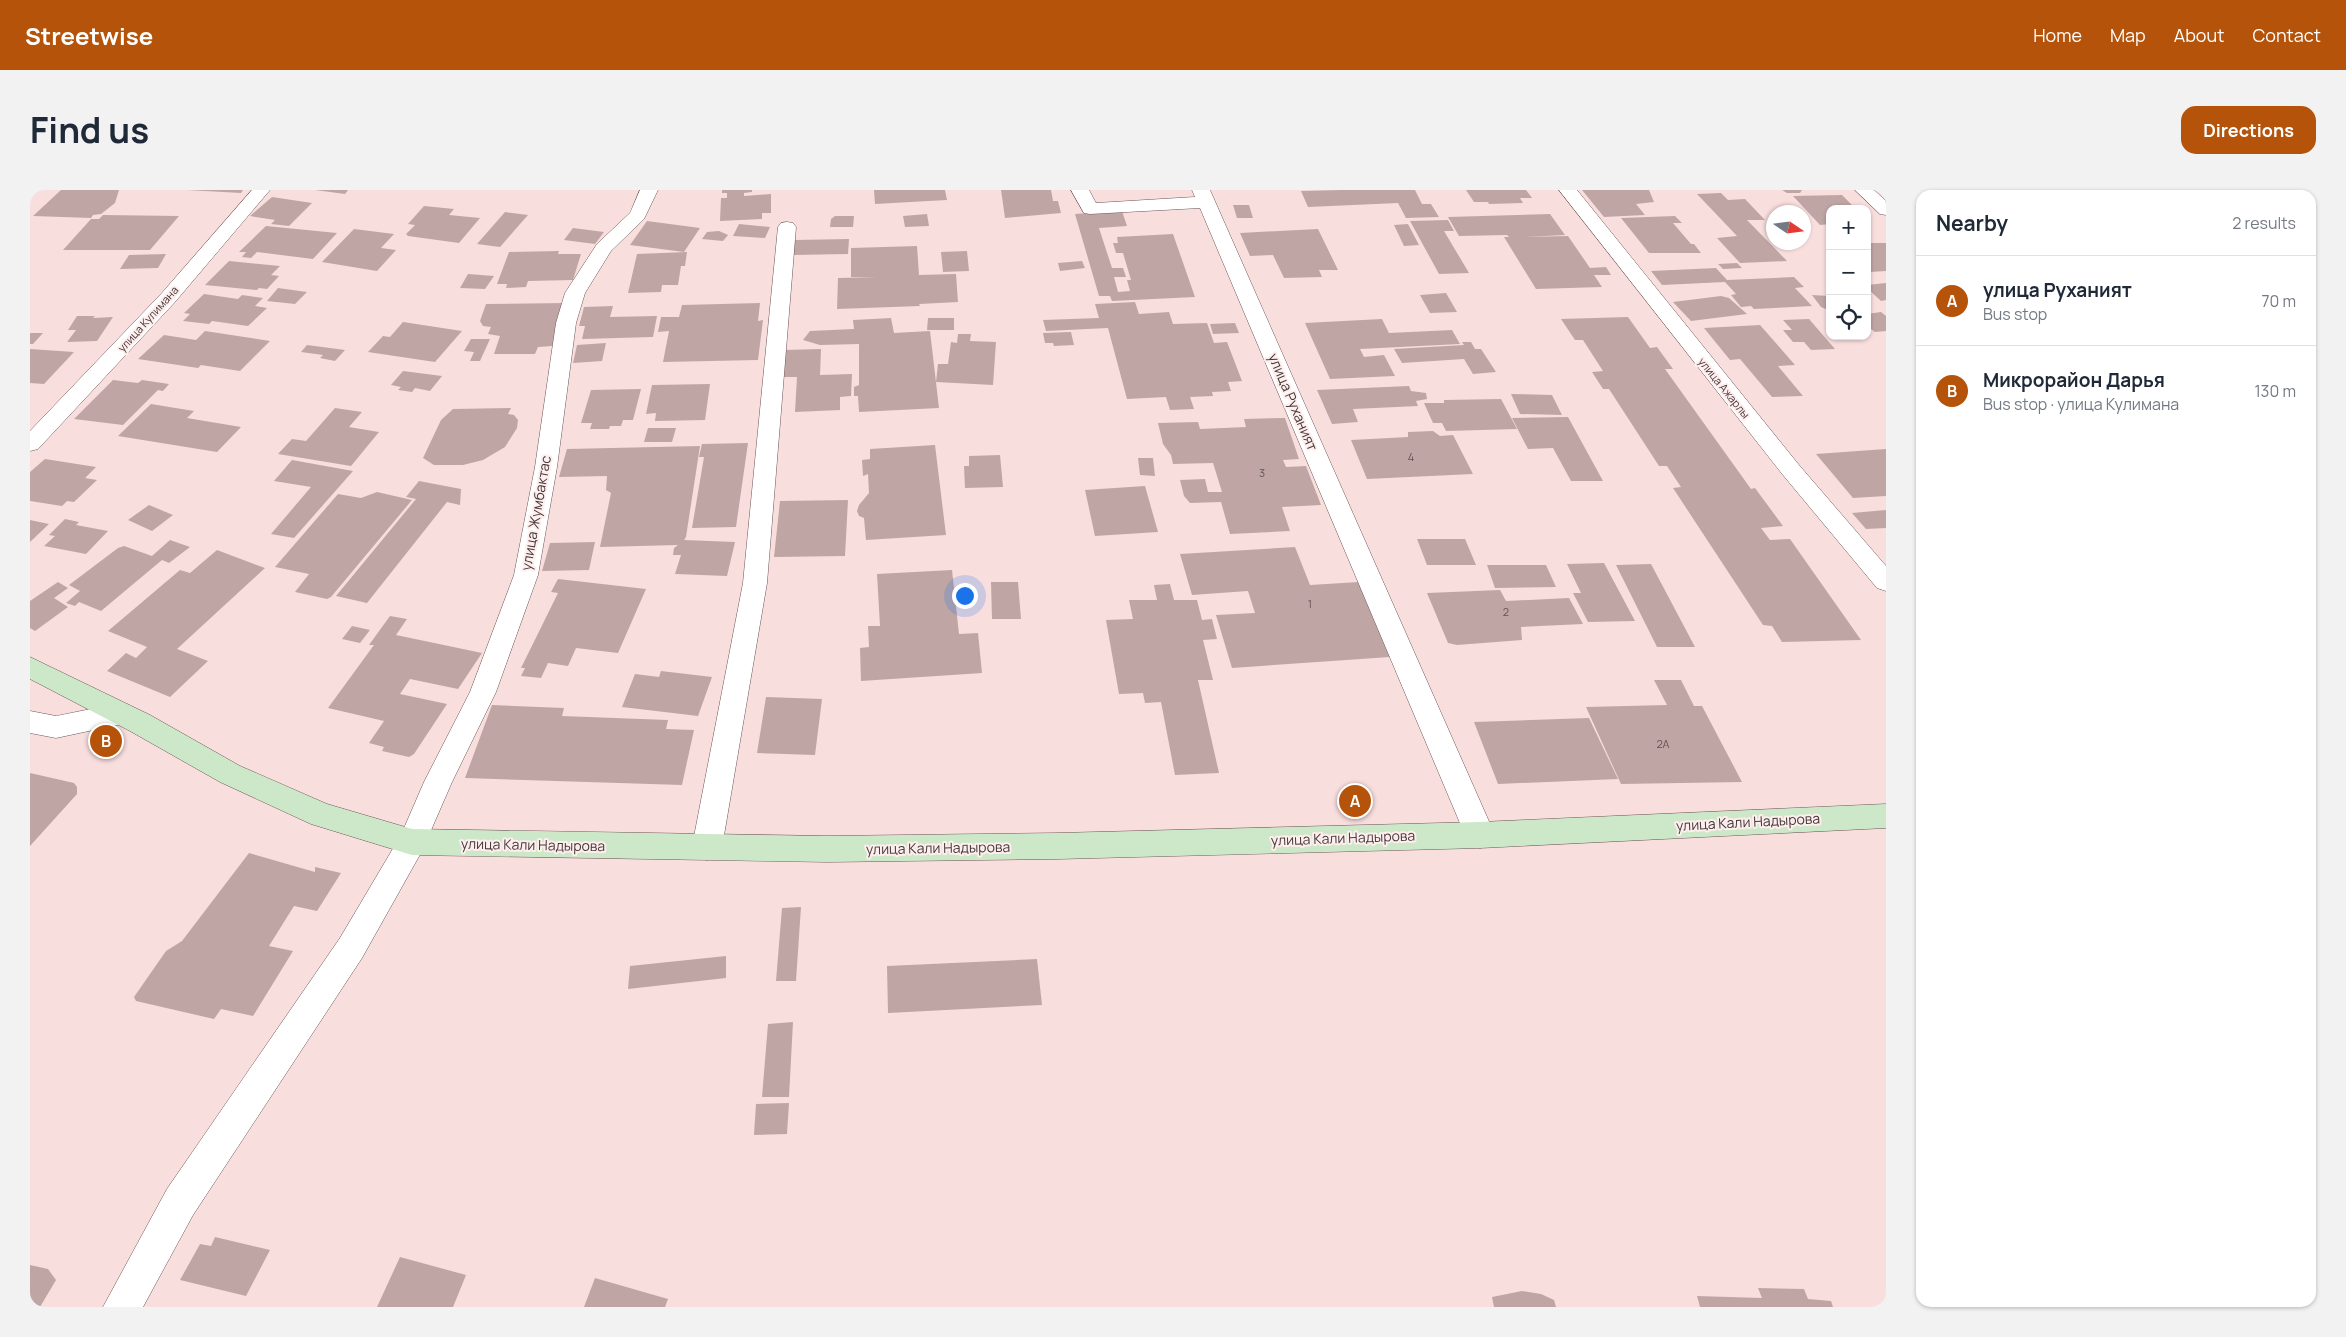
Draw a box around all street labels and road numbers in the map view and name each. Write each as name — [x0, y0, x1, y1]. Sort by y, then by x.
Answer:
street label: улица Кулимана — [114, 283, 181, 355]
street label: улица Руханият — [1264, 350, 1323, 453]
street label: улица Ажарлы — [1695, 354, 1754, 421]
street label: улица Жумбактас — [516, 454, 555, 572]
street label: улица Кали Надырова — [1675, 808, 1820, 835]
street label: улица Кали Надырова — [1271, 825, 1415, 850]
street label: улица Кали Надырова — [461, 834, 605, 855]
street label: улица Кали Надырова — [866, 837, 1010, 858]

